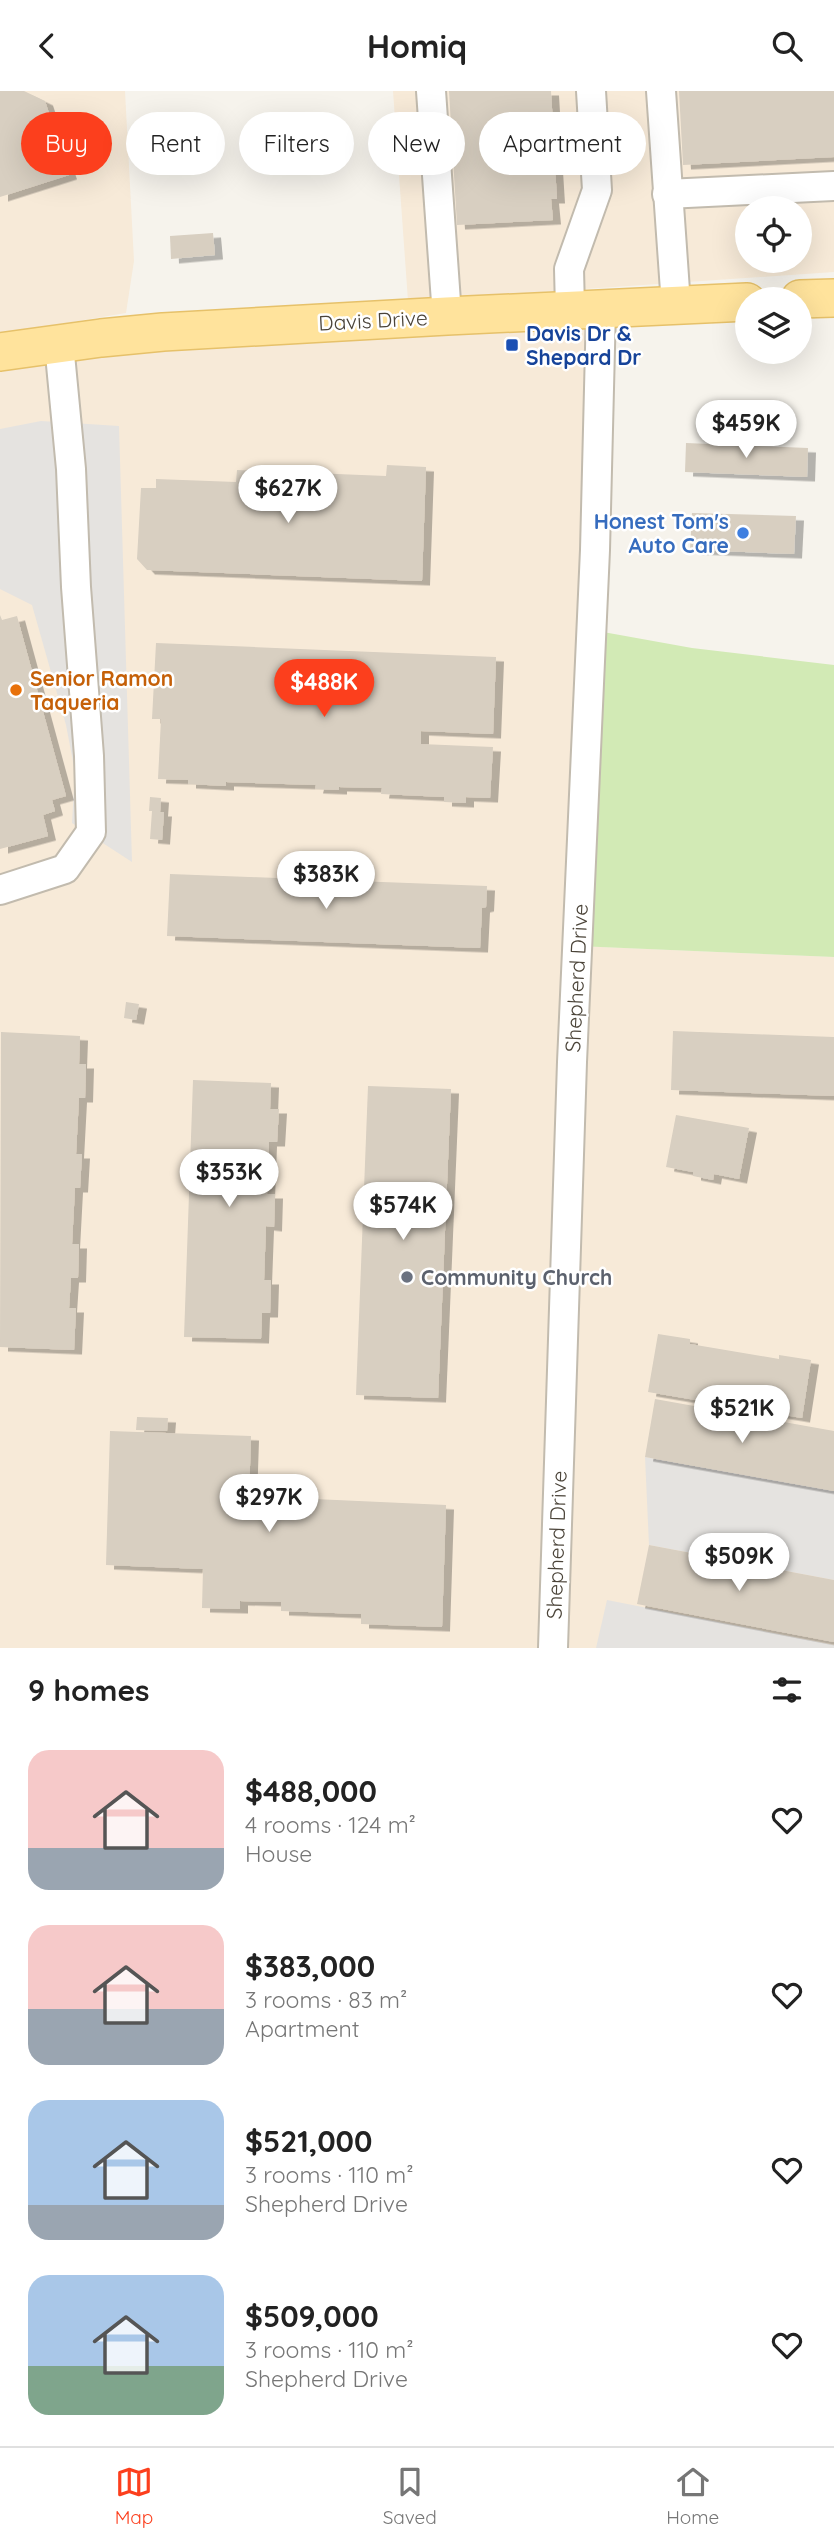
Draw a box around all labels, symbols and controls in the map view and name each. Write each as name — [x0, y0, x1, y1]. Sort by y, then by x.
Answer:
text: Homiq — [367, 26, 467, 66]
icon: back — [28, 27, 66, 65]
icon: search — [768, 27, 806, 65]
chip: Buy — [21, 112, 112, 175]
chip: Rent — [126, 112, 225, 175]
chip: Filters — [239, 112, 354, 175]
chip: New — [368, 112, 465, 175]
chip: Apartment — [479, 112, 646, 175]
map controls — [735, 196, 812, 364]
button: locate — [735, 196, 812, 273]
button: layers — [735, 287, 812, 364]
street label: Davis Drive — [318, 304, 428, 336]
place label: Davis Dr & Shepard Dr — [526, 320, 641, 370]
marker: Davis Dr & Shepard Dr — [504, 337, 520, 353]
pin: $459K — [697, 401, 795, 460]
text: $459K — [712, 408, 780, 437]
pin: $627K — [239, 465, 337, 525]
text: $627K — [254, 473, 322, 502]
place label: Honest Tom's Auto Care — [594, 508, 729, 558]
marker: Honest Tom's Auto Care — [735, 525, 751, 541]
pin: $488K — [275, 659, 373, 719]
place label: Senior Ramon Taqueria — [30, 665, 173, 715]
text: $488K — [290, 667, 358, 696]
marker: Senior Ramon Taqueria — [8, 682, 24, 698]
pin: $383K — [277, 851, 375, 911]
text: $383K — [293, 859, 359, 888]
street label: Shepherd Drive — [559, 903, 593, 1053]
pin: $353K — [180, 1149, 278, 1209]
text: $353K — [196, 1157, 262, 1186]
pin: $574K — [354, 1183, 452, 1242]
text: $574K — [369, 1190, 437, 1219]
place label: Community Church — [421, 1264, 612, 1290]
marker: Community Church — [399, 1269, 415, 1285]
pin: $521K — [693, 1385, 791, 1445]
text: $521K — [710, 1393, 774, 1422]
street label: Shepherd Drive — [540, 1470, 572, 1620]
pin: $297K — [220, 1475, 318, 1534]
text: $297K — [236, 1482, 302, 1511]
pin: $509K — [690, 1533, 788, 1593]
text: $509K — [704, 1541, 774, 1570]
text: 9 homes — [28, 1671, 150, 1709]
icon: filters — [768, 1671, 806, 1709]
text: $488,000 — [245, 1772, 377, 1810]
icon: home — [84, 1778, 168, 1862]
icon: heart — [768, 1801, 806, 1839]
text: 4 rooms · 124 m² — [245, 1810, 416, 1839]
text: House — [245, 1839, 312, 1868]
text: $383,000 — [245, 1947, 375, 1985]
icon: home — [84, 1953, 168, 2037]
icon: heart — [768, 1976, 806, 2014]
text: 3 rooms · 83 m² — [245, 1985, 407, 2014]
text: Apartment — [245, 2014, 359, 2043]
text: $521,000 — [245, 2122, 372, 2160]
icon: home — [84, 2128, 168, 2212]
icon: heart — [768, 2151, 806, 2189]
text: 3 rooms · 110 m² — [245, 2160, 414, 2189]
text: Shepherd Drive — [245, 2189, 408, 2218]
text: $509,000 — [245, 2297, 379, 2335]
icon: home — [84, 2303, 168, 2387]
icon: heart — [768, 2326, 806, 2364]
text: 3 rooms · 110 m² — [245, 2335, 414, 2364]
text: Shepherd Drive — [245, 2364, 408, 2393]
tab: Map — [115, 2463, 153, 2529]
tab: Saved — [383, 2463, 437, 2529]
tab: Home — [666, 2463, 719, 2529]

